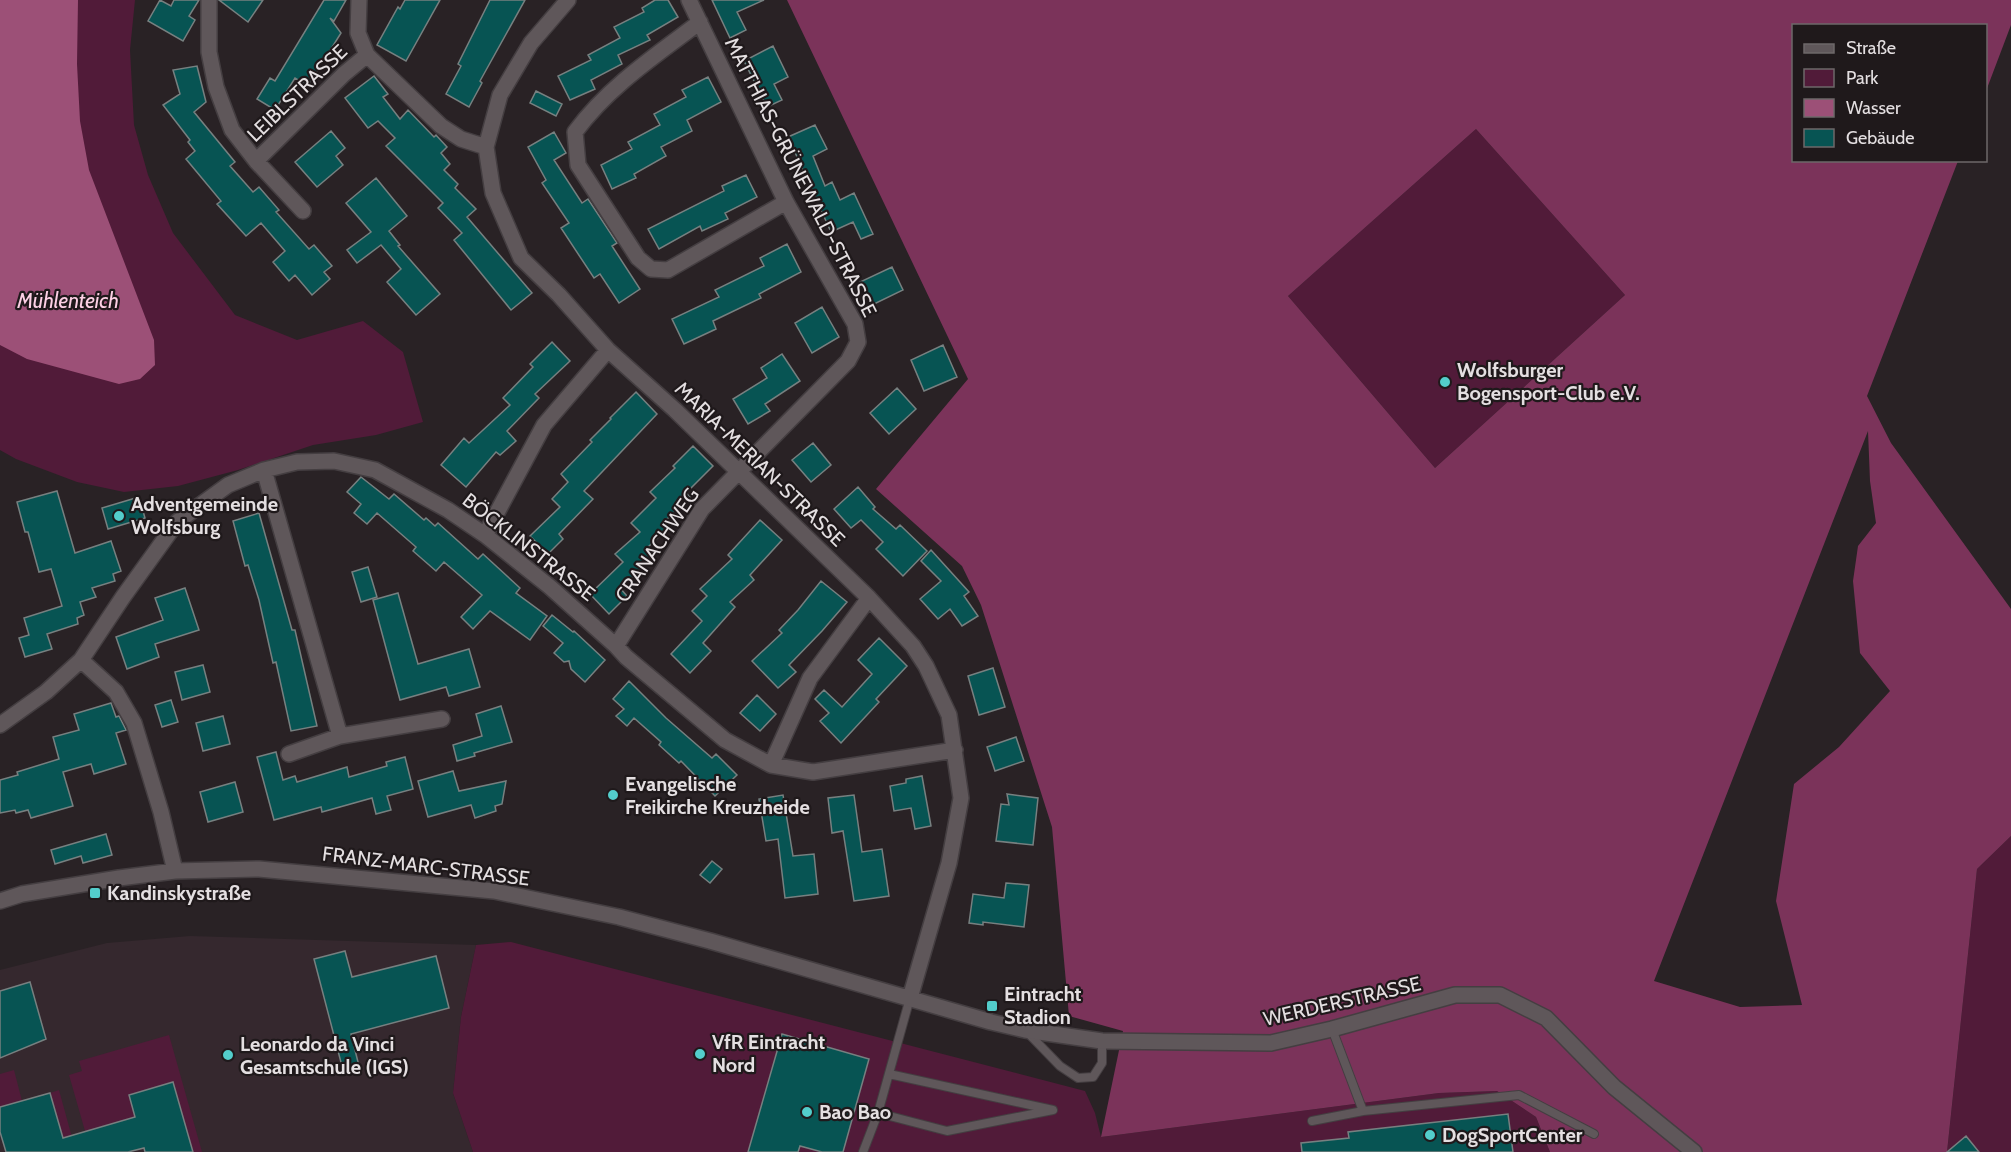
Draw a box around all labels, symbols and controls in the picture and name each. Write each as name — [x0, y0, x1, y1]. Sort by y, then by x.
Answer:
legend — [1792, 24, 1987, 162]
street label: MATTHIAS-GRÜNEWALD-STRASSE — [720, 33, 882, 321]
text: Straße — [1846, 37, 1896, 59]
street label: LEIBLSTRASSE — [242, 39, 352, 147]
text: Park — [1846, 67, 1879, 89]
text: Wasser — [1846, 97, 1901, 119]
text: Gebäude — [1846, 127, 1915, 149]
water label: Mühlenteich — [16, 288, 119, 313]
place label: Wolfsburger Bogensport-Club e.V. — [1457, 358, 1640, 405]
marker: Wolfsburger Bogensport-Club e.V. — [1438, 375, 1452, 389]
street label: MARIA-MERIAN-STRASSE — [670, 377, 850, 551]
street label: CRANACHWEG — [610, 483, 704, 607]
street label: BÖCKLINSTRASSE — [458, 488, 600, 606]
place label: Adventgemeinde Wolfsburg — [131, 492, 278, 539]
marker: Adventgemeinde Wolfsburg — [112, 509, 126, 523]
place label: Evangelische Freikirche Kreuzheide — [625, 772, 810, 819]
marker: Evangelische Freikirche Kreuzheide — [606, 788, 620, 802]
street label: FRANZ-MARC-STRASSE — [321, 841, 531, 891]
place label: Kandinskystraße — [107, 881, 251, 905]
marker: Kandinskystraße — [88, 886, 102, 900]
street label: WERDERSTRASSE — [1261, 971, 1423, 1031]
place label: Eintracht Stadion — [1004, 982, 1082, 1029]
marker: Eintracht Stadion — [985, 999, 999, 1013]
place label: VfR Eintracht Nord — [712, 1030, 825, 1077]
place label: Leonardo da Vinci Gesamtschule (IGS) — [240, 1032, 409, 1079]
marker: VfR Eintracht Nord — [693, 1047, 707, 1061]
marker: Leonardo da Vinci Gesamtschule (IGS) — [221, 1048, 235, 1062]
place label: Bao Bao — [819, 1100, 891, 1124]
marker: Bao Bao — [800, 1105, 814, 1119]
place label: DogSportCenter — [1442, 1123, 1583, 1147]
marker: DogSportCenter — [1423, 1128, 1437, 1142]

